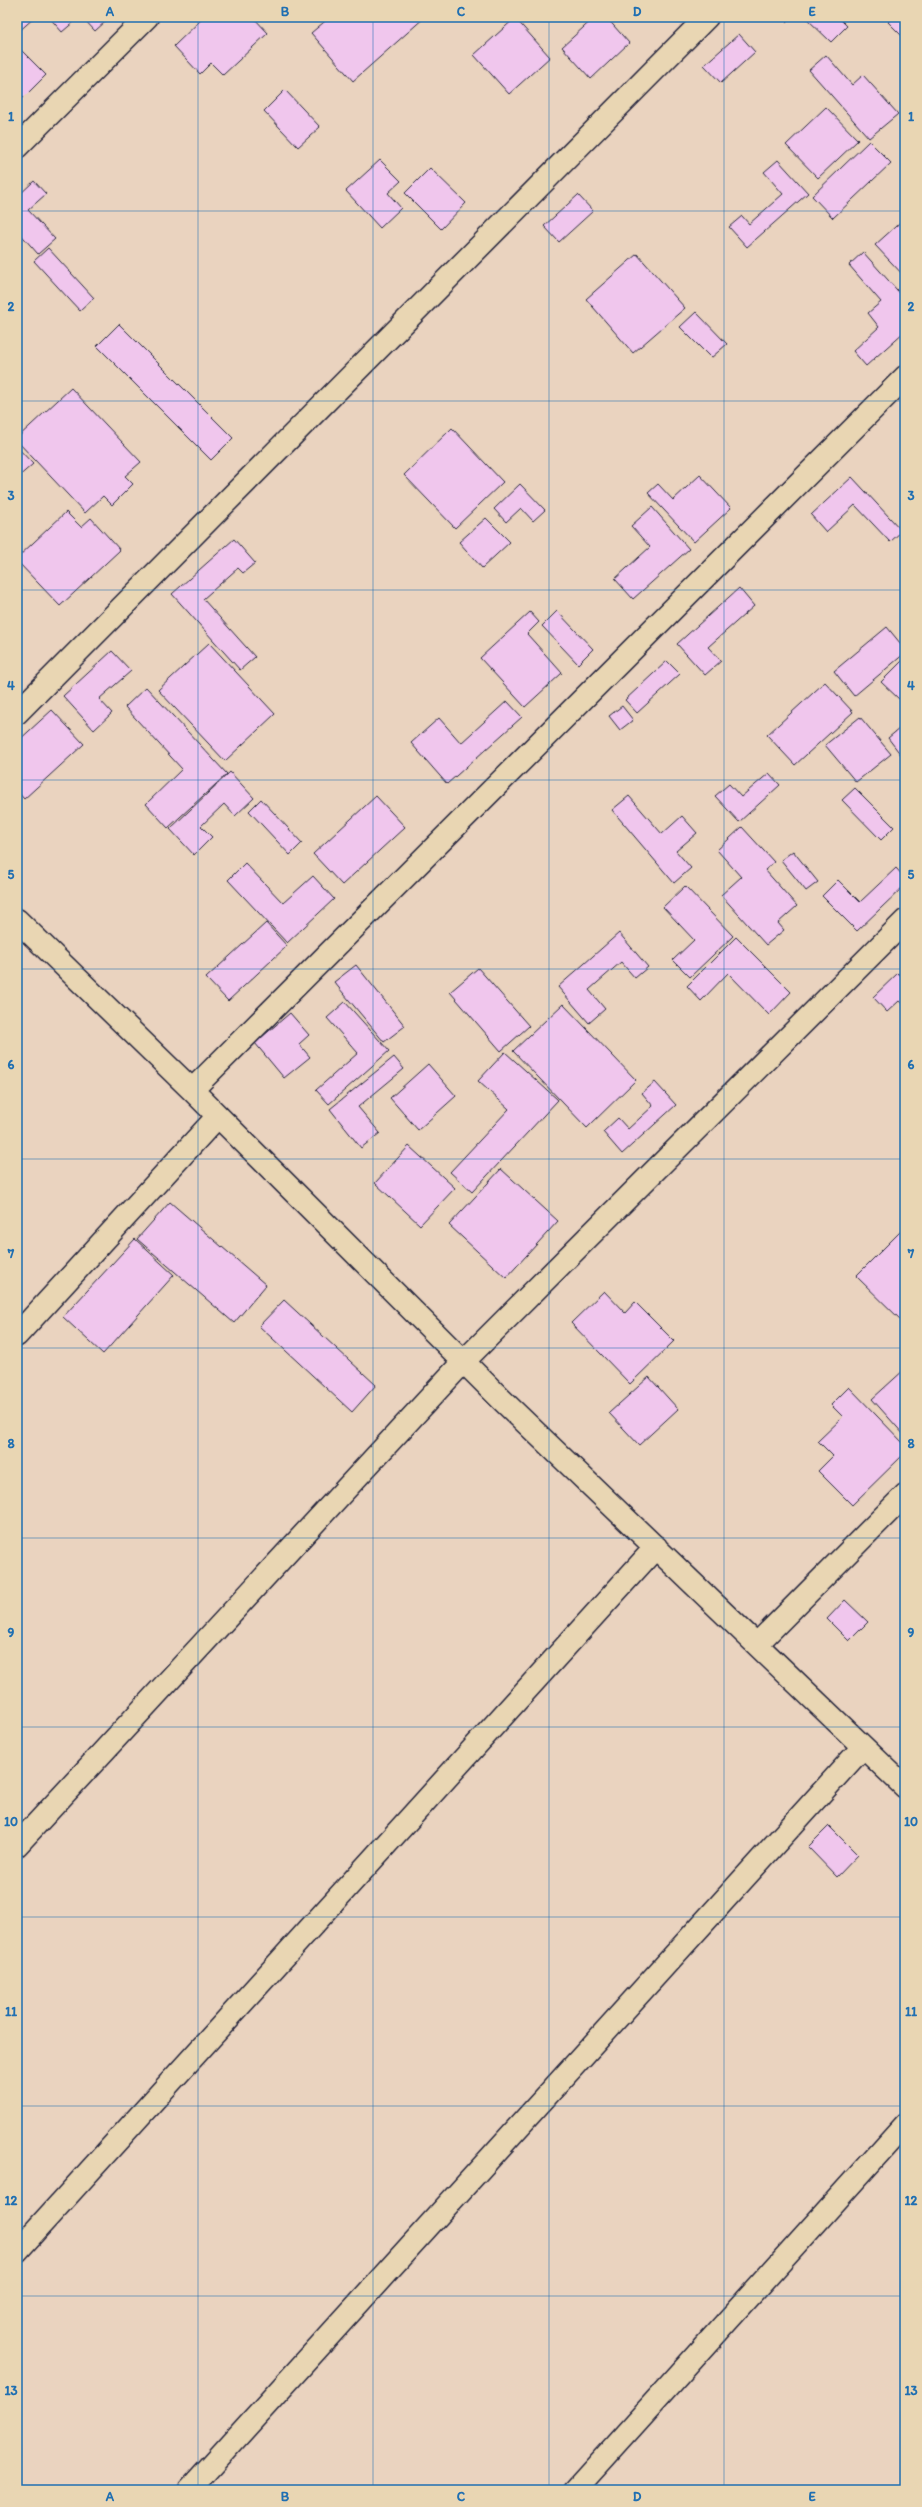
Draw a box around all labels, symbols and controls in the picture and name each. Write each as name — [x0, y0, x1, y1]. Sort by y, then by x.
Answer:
text: A — [105, 4, 115, 19]
text: B — [281, 4, 290, 19]
text: C — [457, 4, 466, 19]
text: D — [633, 4, 642, 19]
text: E — [808, 4, 816, 19]
text: 1 — [8, 109, 14, 124]
text: 1 — [908, 109, 914, 124]
text: 2 — [8, 299, 15, 314]
text: 2 — [908, 299, 915, 314]
text: 3 — [7, 488, 15, 503]
text: 3 — [907, 488, 915, 503]
text: 4 — [7, 678, 15, 693]
text: 4 — [907, 678, 915, 693]
text: 5 — [8, 867, 15, 882]
text: 5 — [908, 867, 915, 882]
text: 6 — [8, 1057, 15, 1072]
text: 6 — [908, 1057, 915, 1072]
text: 7 — [7, 1246, 15, 1261]
text: 7 — [907, 1246, 915, 1261]
text: 8 — [7, 1436, 15, 1451]
text: 8 — [907, 1436, 915, 1451]
text: 9 — [8, 1625, 15, 1640]
text: 9 — [908, 1625, 915, 1640]
text: 10 — [4, 1814, 18, 1829]
text: 10 — [904, 1814, 918, 1829]
text: 11 — [5, 2004, 17, 2019]
text: 11 — [905, 2004, 917, 2019]
text: 12 — [5, 2193, 18, 2208]
text: 12 — [905, 2193, 918, 2208]
text: 13 — [4, 2383, 18, 2398]
text: 13 — [904, 2383, 918, 2398]
text: A — [105, 2489, 115, 2504]
text: B — [281, 2489, 290, 2504]
text: C — [457, 2489, 466, 2504]
text: D — [633, 2489, 642, 2504]
text: E — [808, 2489, 816, 2504]

